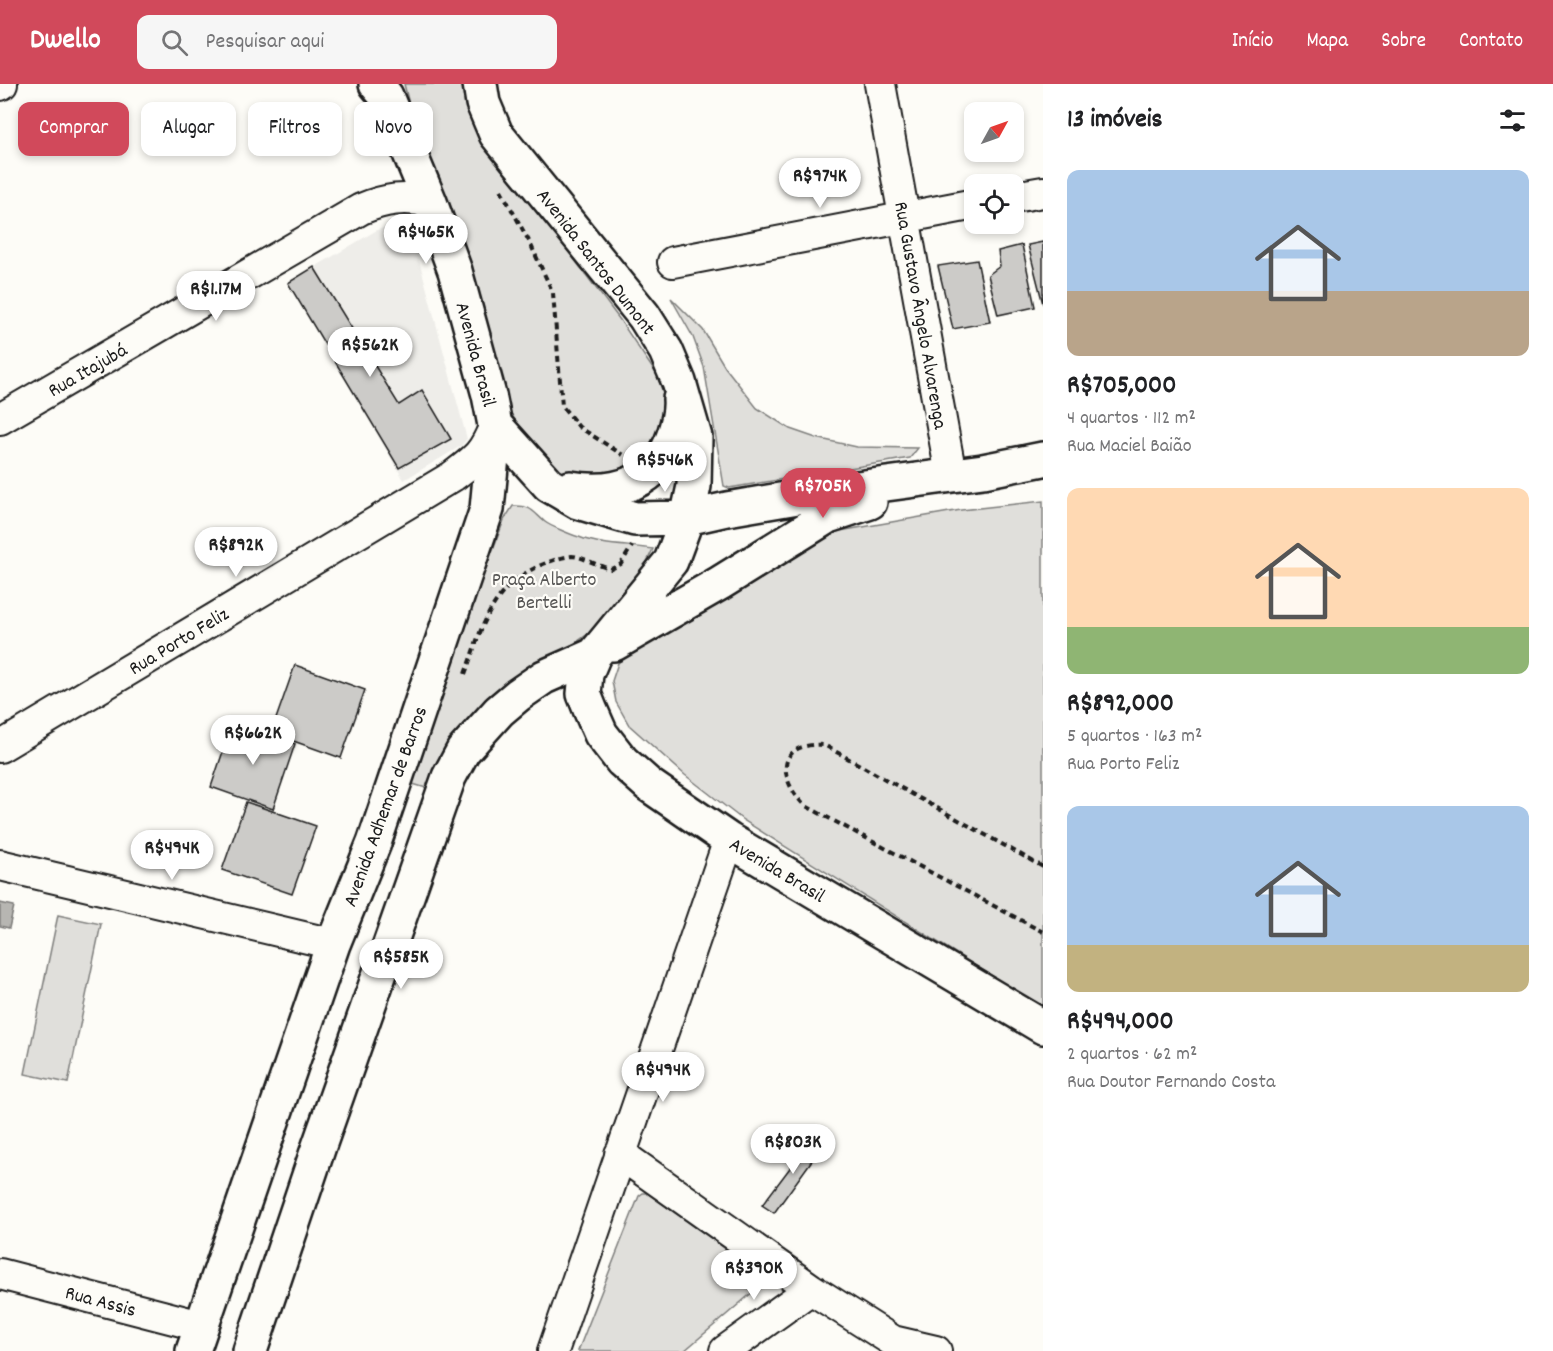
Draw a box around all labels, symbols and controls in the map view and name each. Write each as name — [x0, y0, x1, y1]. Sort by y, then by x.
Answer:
search box — [137, 15, 557, 69]
text: Dwello — [30, 22, 101, 62]
icon: search — [158, 26, 191, 59]
text: Pesquisar aqui — [206, 27, 324, 58]
text: Início — [1232, 27, 1273, 57]
text: Mapa — [1306, 27, 1348, 57]
text: Sobre — [1381, 27, 1426, 57]
text: Contato — [1459, 27, 1523, 57]
chip: Comprar — [18, 102, 129, 156]
chip: Alugar — [141, 102, 236, 156]
chip: Filtros — [248, 102, 342, 156]
chip: Novo — [354, 102, 433, 156]
north arrow — [964, 102, 1024, 162]
map controls — [964, 102, 1024, 234]
text: 13 imóveis — [1067, 102, 1162, 139]
icon: filters — [1496, 104, 1529, 137]
pin: R$974K — [771, 158, 869, 209]
text: R$974K — [793, 163, 847, 191]
button: locate — [964, 174, 1024, 234]
street label: Avenida Santos Dumont — [528, 184, 661, 342]
street label: Rua Gustavo Ângelo Alvarenga — [885, 200, 953, 432]
icon: home — [1244, 209, 1352, 317]
pin: R$465K — [377, 214, 475, 265]
text: R$465K — [398, 219, 454, 247]
pin: R$1.17M — [161, 271, 271, 322]
text: R$1.17M — [190, 276, 242, 304]
street label: Avenida Brasil — [447, 299, 502, 411]
pin: R$562K — [321, 327, 419, 378]
text: R$562K — [342, 332, 398, 360]
street label: Rua Itajubá — [43, 338, 134, 406]
text: R$705,000 — [1067, 368, 1176, 405]
text: 4 quartos · 112 m² — [1067, 405, 1196, 433]
text: Rua Maciel Baião — [1067, 433, 1192, 461]
pin: R$546K — [616, 442, 714, 493]
text: R$546K — [637, 447, 693, 475]
pin: R$705K — [774, 468, 872, 519]
text: R$705K — [795, 473, 851, 501]
pin: R$892K — [187, 527, 285, 578]
icon: home — [1244, 527, 1352, 635]
text: R$892K — [208, 532, 264, 560]
park label: Praça Alberto Bertelli — [492, 567, 596, 618]
street label: Rua Porto Feliz — [124, 601, 235, 683]
text: R$892,000 — [1067, 686, 1174, 723]
street label: Avenida Adhemar de Barros — [338, 703, 436, 911]
pin: R$662K — [204, 715, 302, 766]
text: R$662K — [224, 720, 282, 748]
text: 5 quartos · 163 m² — [1067, 723, 1202, 751]
text: Rua Porto Feliz — [1067, 751, 1179, 779]
pin: R$494K — [123, 830, 221, 881]
street label: Avenida Brasil — [723, 832, 830, 911]
text: R$494K — [145, 835, 199, 863]
icon: home — [1244, 845, 1352, 953]
pin: R$585K — [352, 939, 450, 990]
text: R$585K — [373, 944, 429, 972]
text: R$494,000 — [1067, 1004, 1174, 1041]
text: 2 quartos · 62 m² — [1067, 1041, 1197, 1069]
pin: R$494K — [614, 1052, 712, 1103]
text: R$494K — [636, 1057, 690, 1085]
text: Rua Doutor Fernando Costa — [1067, 1069, 1275, 1097]
pin: R$803K — [744, 1124, 842, 1175]
text: R$803K — [765, 1129, 821, 1157]
pin: R$390K — [705, 1250, 803, 1301]
text: R$390K — [725, 1255, 783, 1283]
street label: Rua Assis — [62, 1280, 139, 1326]

